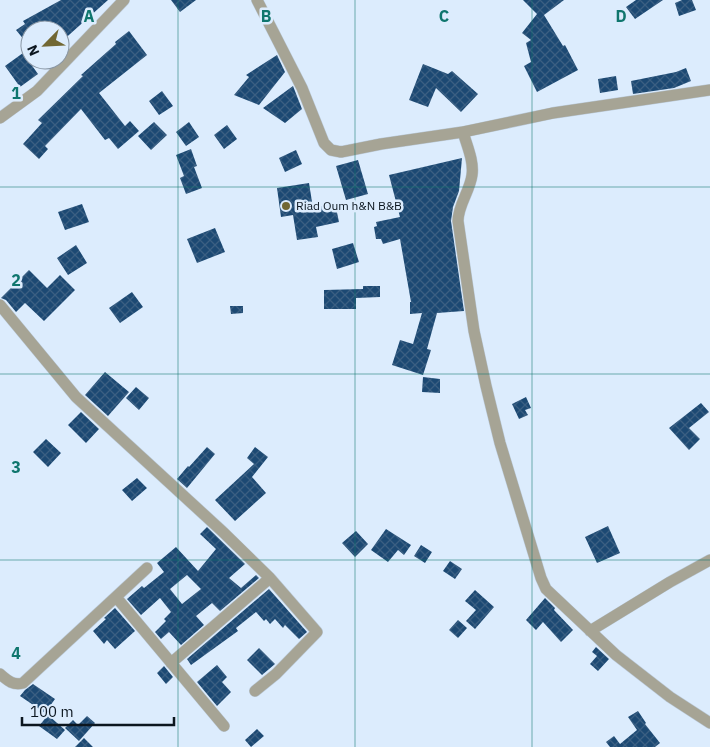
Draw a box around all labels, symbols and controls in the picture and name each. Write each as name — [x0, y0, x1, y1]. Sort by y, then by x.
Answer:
text: A — [84, 6, 95, 26]
text: B — [261, 6, 272, 26]
text: C — [439, 6, 449, 26]
text: D — [615, 6, 627, 26]
north arrow — [20, 20, 70, 70]
text: N — [23, 42, 43, 59]
text: 1 — [11, 83, 21, 103]
place label: Riad Oum h&N B&B — [296, 198, 402, 213]
marker: Riad Oum h&N B&B — [280, 200, 292, 212]
text: 2 — [11, 270, 21, 290]
text: 3 — [11, 457, 21, 477]
text: 4 — [11, 643, 21, 663]
scale bar — [22, 694, 175, 726]
text: 100 m — [30, 702, 74, 721]

